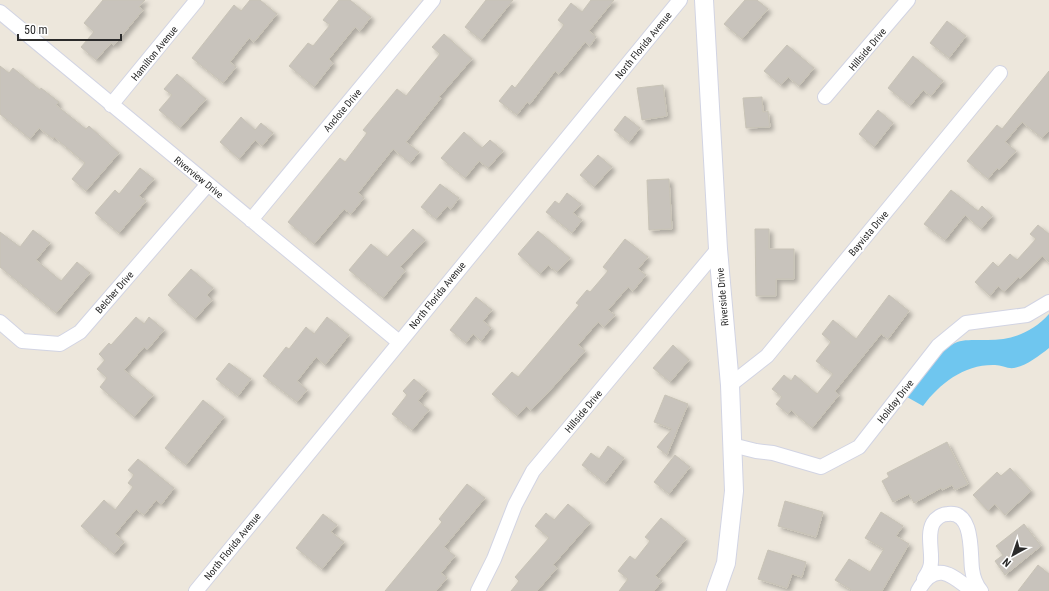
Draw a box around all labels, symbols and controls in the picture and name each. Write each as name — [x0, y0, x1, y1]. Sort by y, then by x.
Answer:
street label: North Florida Avenue — [613, 9, 674, 81]
scale bar — [18, 16, 121, 42]
text: 50 m — [24, 23, 48, 37]
street label: Hamilton Avenue — [129, 24, 180, 83]
street label: Hillside Drive — [847, 26, 888, 73]
street label: Anclote Drive — [321, 86, 364, 134]
street label: Riverview Drive — [172, 154, 226, 201]
street label: Bayvista Drive — [846, 208, 891, 258]
street label: North Florida Avenue — [407, 259, 468, 331]
street label: Riverside Drive — [714, 267, 731, 326]
street label: Belcher Drive — [93, 269, 136, 316]
street label: Holiday Drive — [875, 377, 916, 425]
street label: Hillside Drive — [563, 388, 604, 435]
street label: North Florida Avenue — [202, 510, 263, 582]
north arrow — [993, 535, 1033, 575]
text: N — [1000, 555, 1014, 569]

